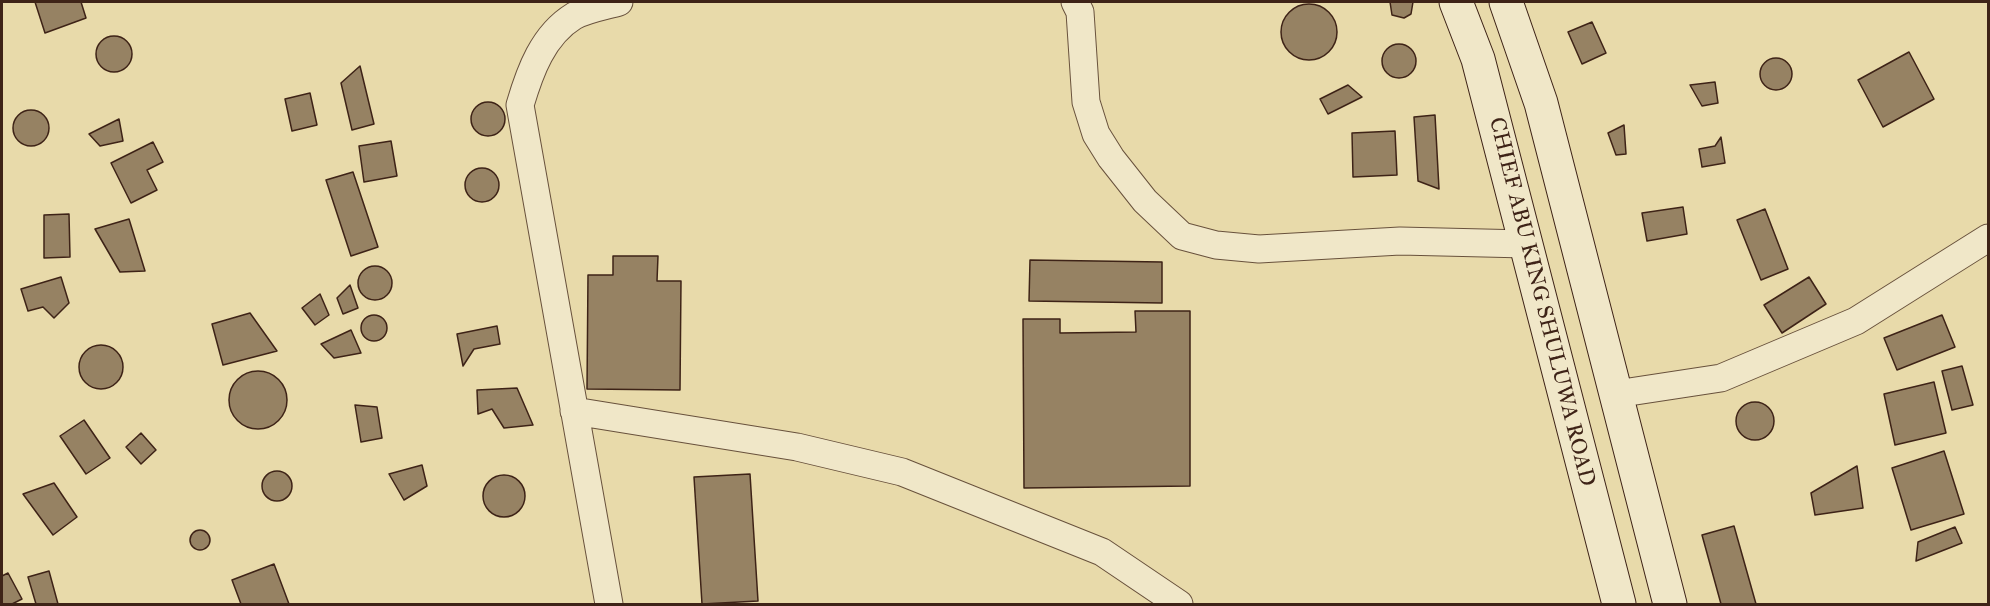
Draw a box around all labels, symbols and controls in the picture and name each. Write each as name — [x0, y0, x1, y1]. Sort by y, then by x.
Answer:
street label: CHIEF ABU KING SHULUWA ROAD — [1482, 115, 1600, 489]

